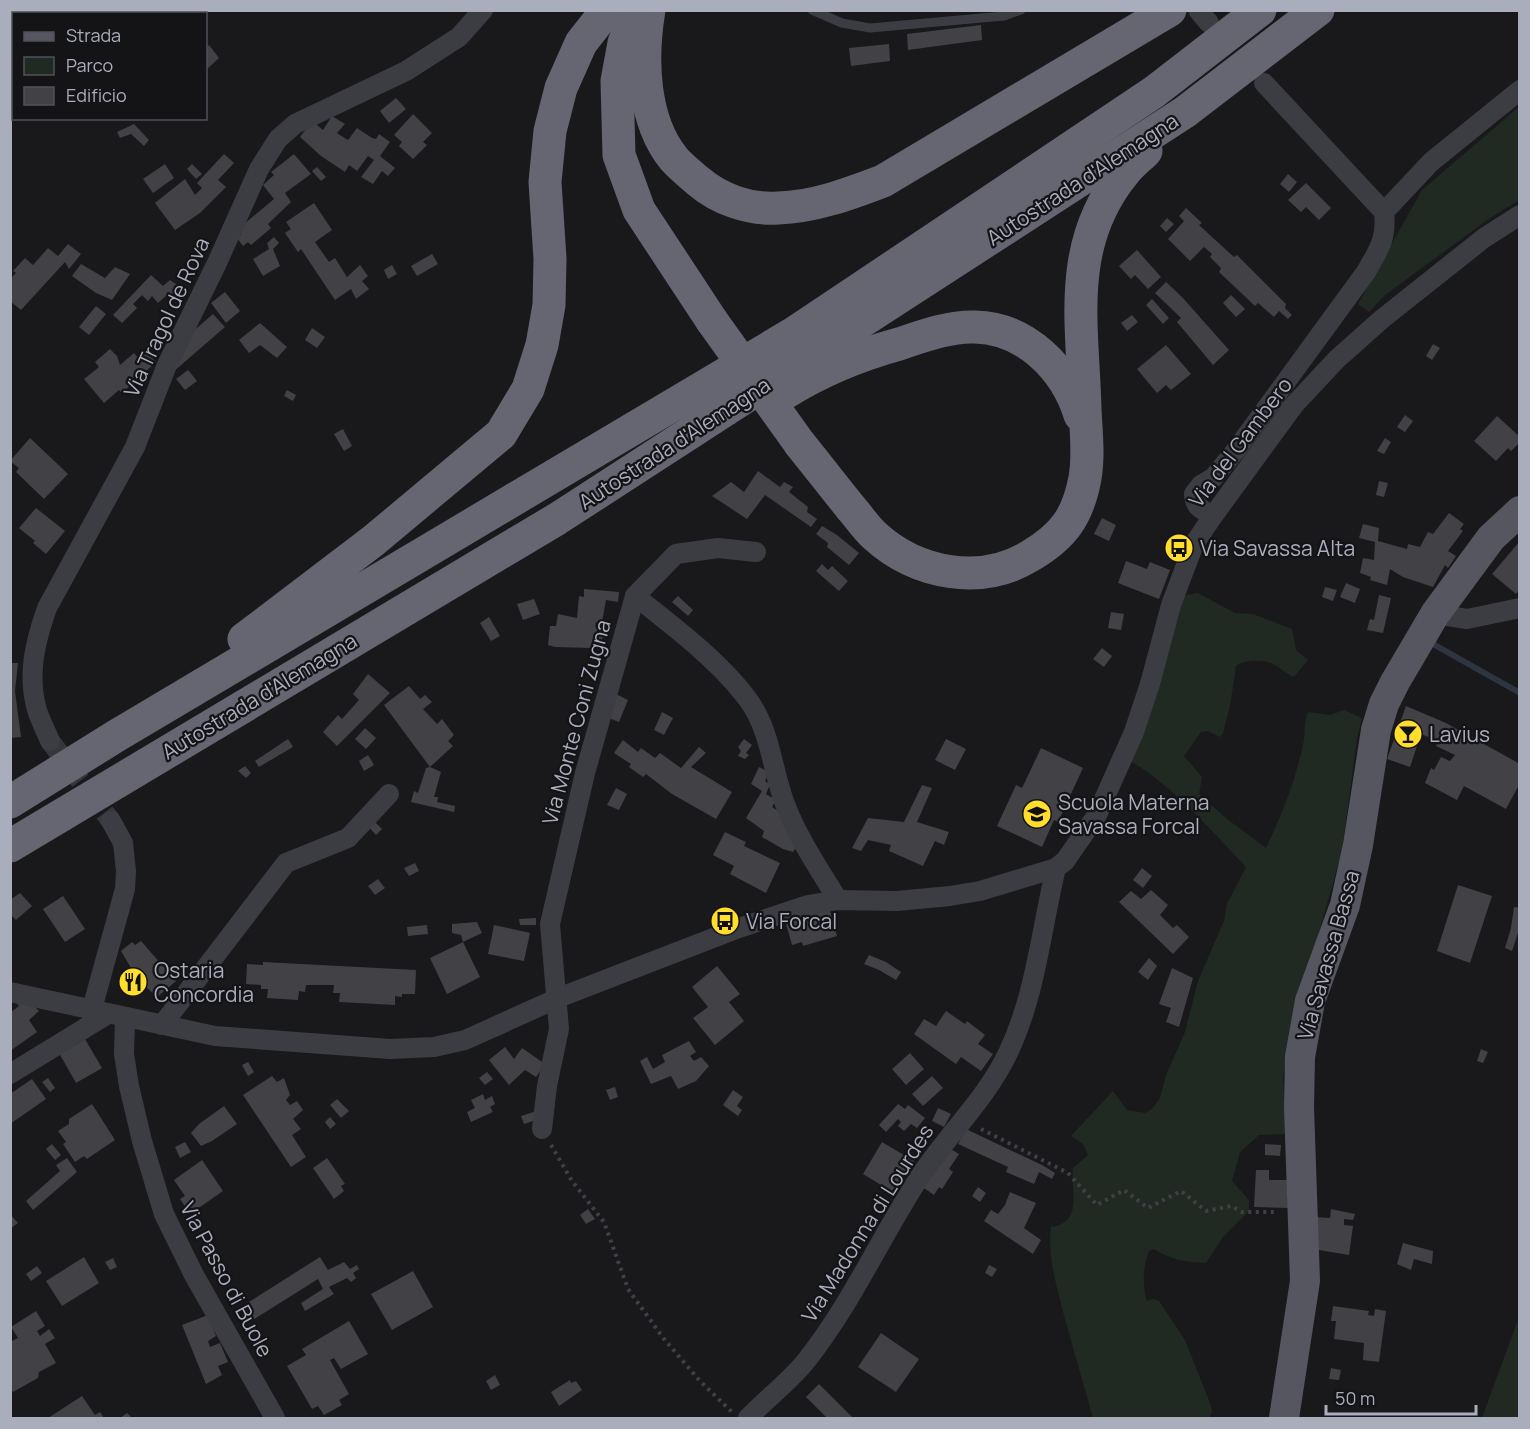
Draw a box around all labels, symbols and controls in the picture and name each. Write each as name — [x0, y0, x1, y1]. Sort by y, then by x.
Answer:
legend — [12, 12, 207, 120]
text: Strada — [66, 23, 121, 47]
text: Parco — [66, 53, 113, 77]
text: Edificio — [66, 83, 127, 107]
street label: Autostrada d'Alemagna — [981, 106, 1183, 252]
street label: Via Tragol de Rova — [117, 233, 215, 401]
street label: Autostrada d'Alemagna — [573, 370, 775, 516]
street label: Via del Gambero — [1182, 371, 1298, 513]
bus stop icon: Via Savassa Alta — [1163, 532, 1195, 564]
place label: Via Savassa Alta — [1200, 534, 1355, 562]
street label: Via Monte Coni Zugna — [535, 616, 617, 828]
street label: Autostrada d'Alemagna — [156, 627, 362, 765]
bar icon: Lavius — [1392, 718, 1424, 750]
place label: Lavius — [1429, 720, 1490, 748]
place label: Scuola Materna Savassa Forcal — [1058, 788, 1210, 840]
school or university icon: Scuola Materna Savassa Forcal — [1021, 798, 1053, 830]
street label: Via Savassa Bassa — [1290, 867, 1366, 1043]
bus stop icon: Via Forcal — [709, 905, 741, 937]
place label: Via Forcal — [746, 907, 837, 935]
place label: Ostaria Concordia — [154, 956, 254, 1008]
restaurant icon: Ostaria Concordia — [117, 966, 149, 998]
street label: Via Madonna di Lourdes — [795, 1119, 939, 1327]
street label: Via Passo di Buole — [174, 1196, 280, 1362]
scale bar — [1326, 1378, 1476, 1416]
text: 50 m — [1335, 1386, 1375, 1410]

